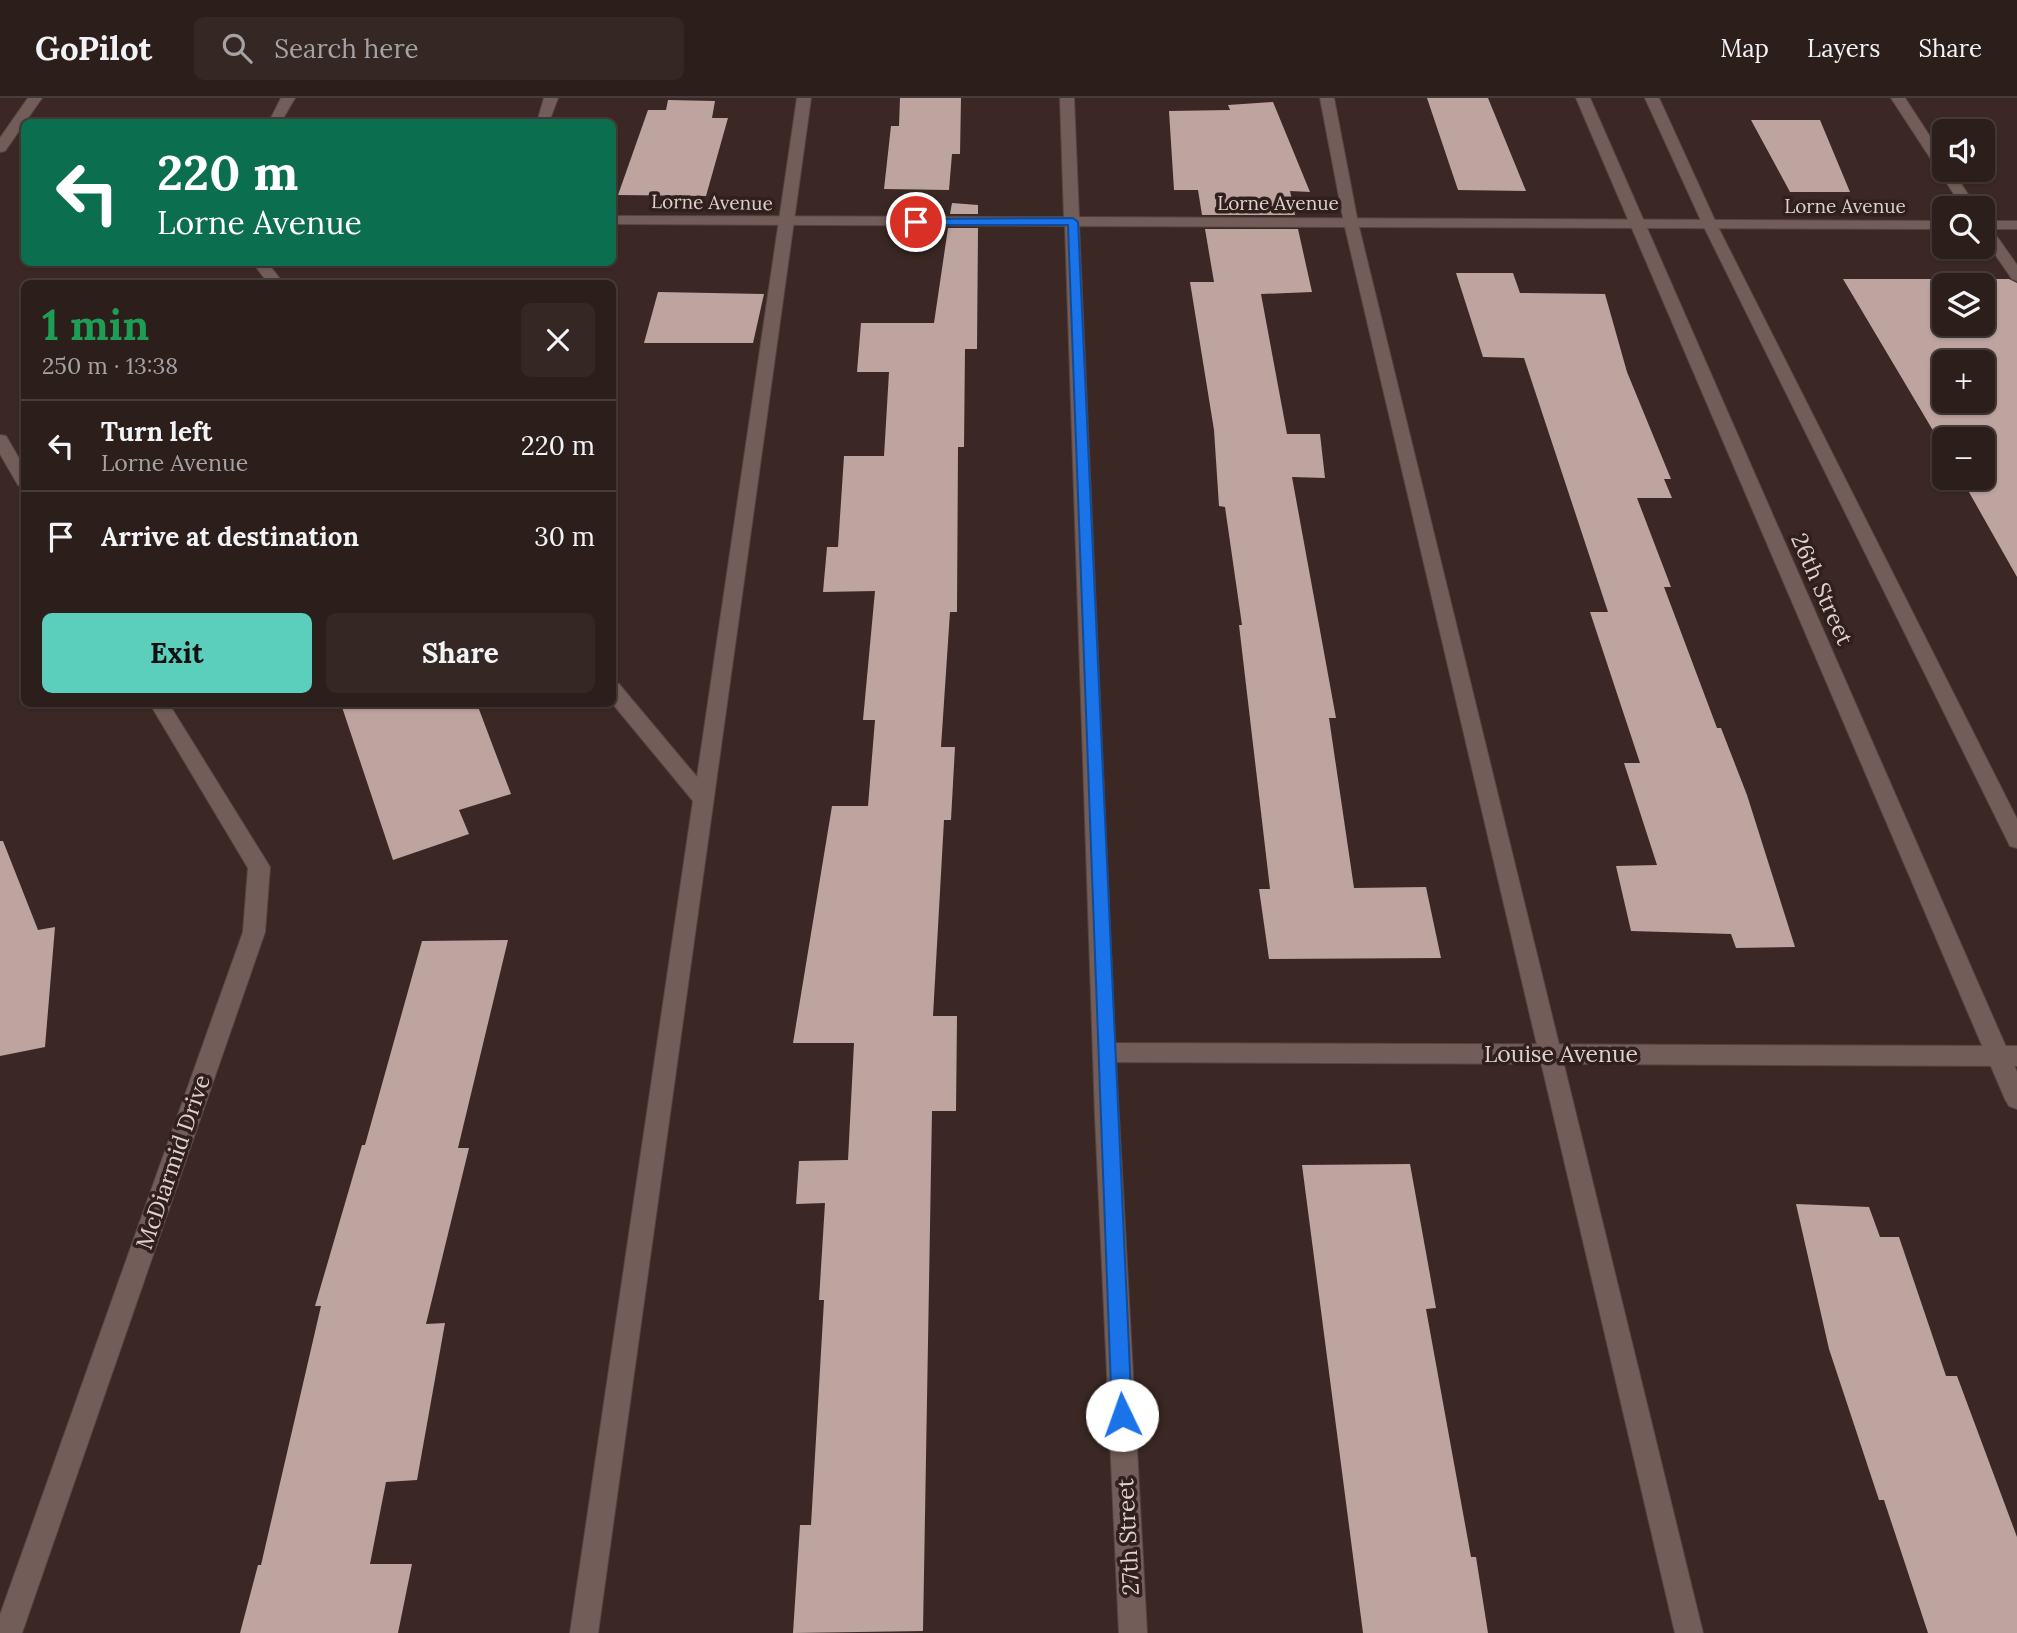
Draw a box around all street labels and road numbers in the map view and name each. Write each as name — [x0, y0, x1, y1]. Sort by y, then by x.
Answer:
street label: Lorne Avenue — [651, 189, 773, 215]
street label: Lorne Avenue — [1217, 191, 1339, 215]
street label: Lorne Avenue — [1784, 194, 1906, 218]
street label: 26th Street — [1785, 528, 1860, 649]
street label: Louise Avenue — [1484, 1039, 1638, 1068]
street label: McDiarmid Drive — [129, 1071, 216, 1253]
street label: 27th Street — [1110, 1478, 1145, 1596]

